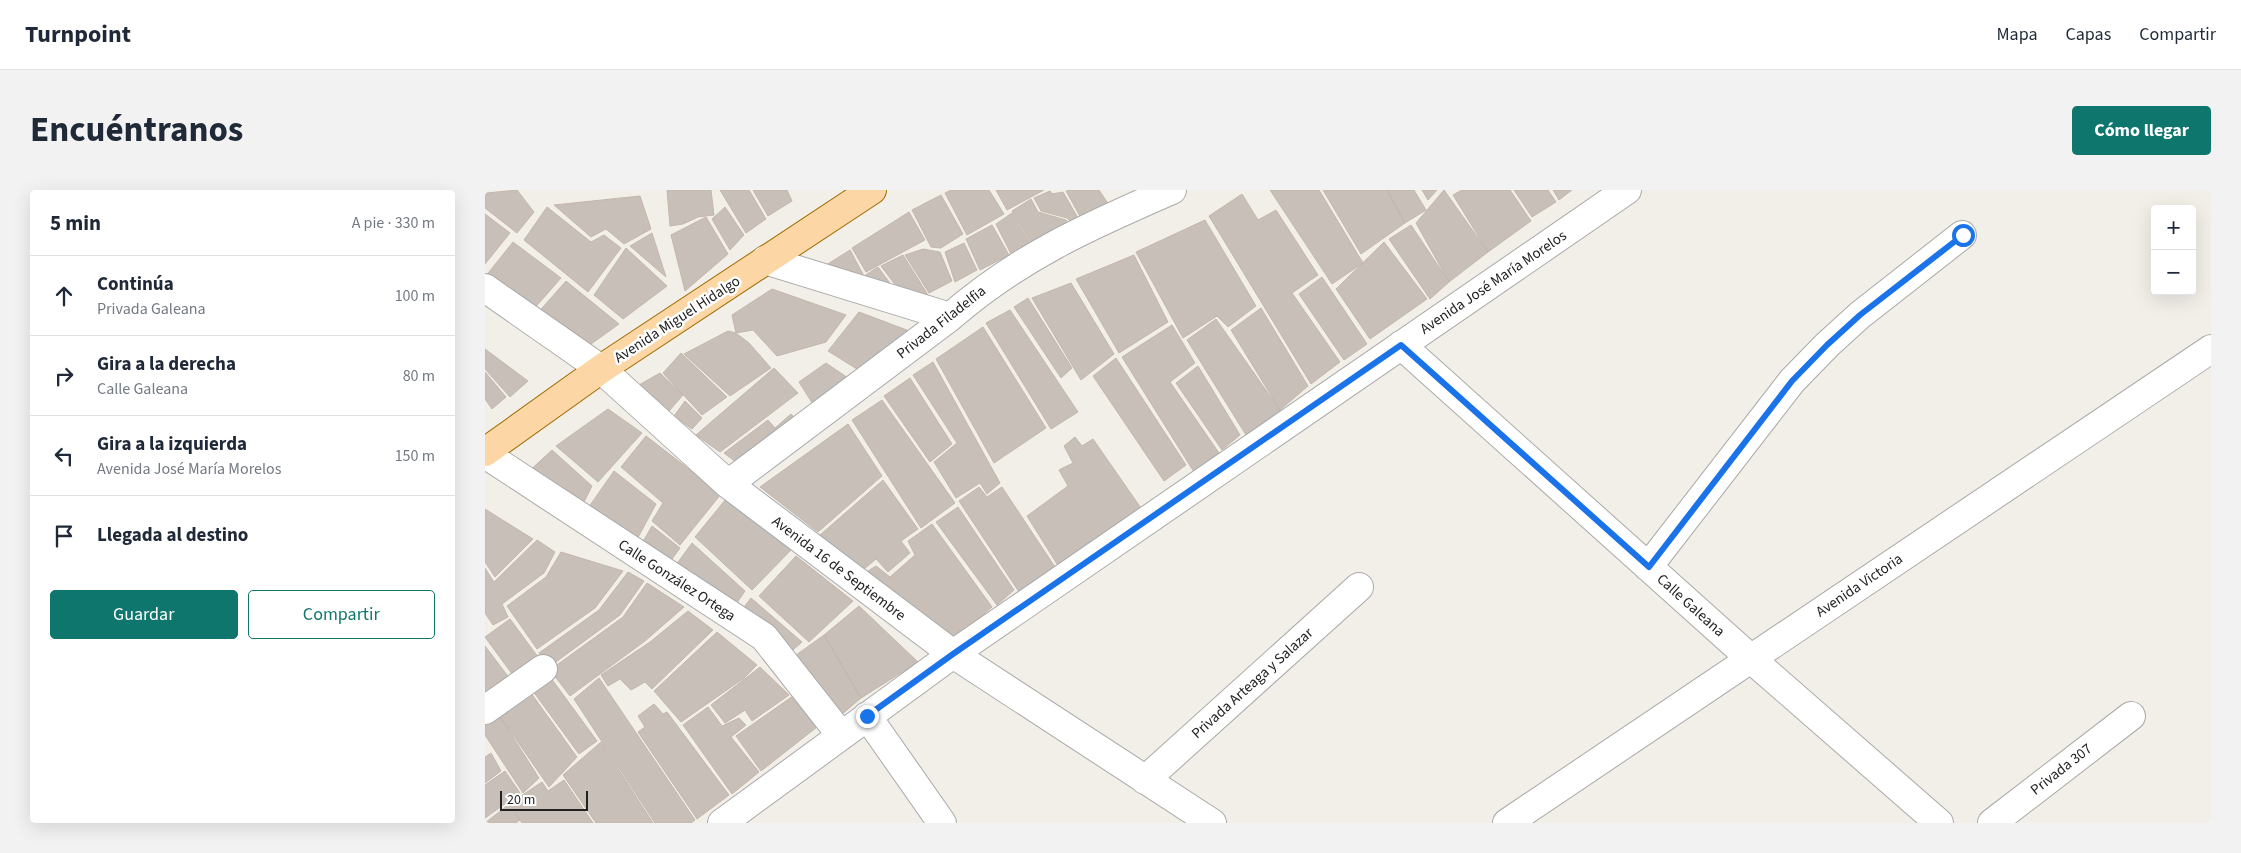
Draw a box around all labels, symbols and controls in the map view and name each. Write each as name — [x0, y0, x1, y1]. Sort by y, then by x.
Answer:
text: Turnpoint — [25, 17, 131, 52]
text: Mapa — [1997, 22, 2038, 47]
text: Capas — [2066, 22, 2111, 47]
text: Compartir — [2139, 22, 2216, 47]
text: Encuéntranos — [30, 105, 243, 155]
button: Cómo llegar — [2072, 106, 2211, 155]
map controls — [2151, 205, 2196, 295]
button: + — [2151, 205, 2196, 250]
text: 5 min — [50, 208, 101, 238]
text: A pie · 330 m — [352, 212, 435, 234]
route start — [1952, 224, 1975, 247]
street label: Avenida José María Morelos — [1416, 225, 1571, 339]
button: − — [2151, 250, 2196, 295]
text: Continúa — [97, 271, 174, 298]
street label: Avenida Miguel Hidalgo — [610, 271, 744, 368]
street label: Privada Filadelfia — [892, 281, 990, 364]
icon: ahead — [50, 282, 78, 310]
text: 100 m — [395, 285, 435, 307]
text: Privada Galeana — [97, 298, 206, 320]
text: Gira a la derecha — [97, 351, 236, 378]
icon: right — [50, 362, 78, 390]
text: 80 m — [403, 365, 435, 387]
text: Calle Galeana — [97, 378, 188, 400]
text: Gira a la izquierda — [97, 431, 247, 458]
icon: left — [50, 442, 78, 470]
text: 150 m — [395, 445, 435, 467]
text: Avenida José María Morelos — [97, 458, 281, 480]
street label: Avenida 16 de Septiembre — [767, 511, 910, 626]
icon: arrive — [50, 522, 78, 550]
text: Llegada al destino — [97, 522, 248, 549]
street label: Calle González Ortega — [614, 535, 740, 626]
street label: Avenida Victoria — [1812, 549, 1907, 622]
street label: Calle Galeana — [1652, 569, 1729, 642]
button: Guardar — [50, 590, 238, 639]
button: Compartir — [248, 590, 435, 639]
street label: Privada Arteaga y Salazar — [1187, 622, 1318, 744]
route end — [856, 705, 879, 728]
street label: Privada 307 — [2026, 739, 2096, 800]
scale bar — [500, 788, 587, 811]
text: 20 m — [507, 790, 535, 810]

